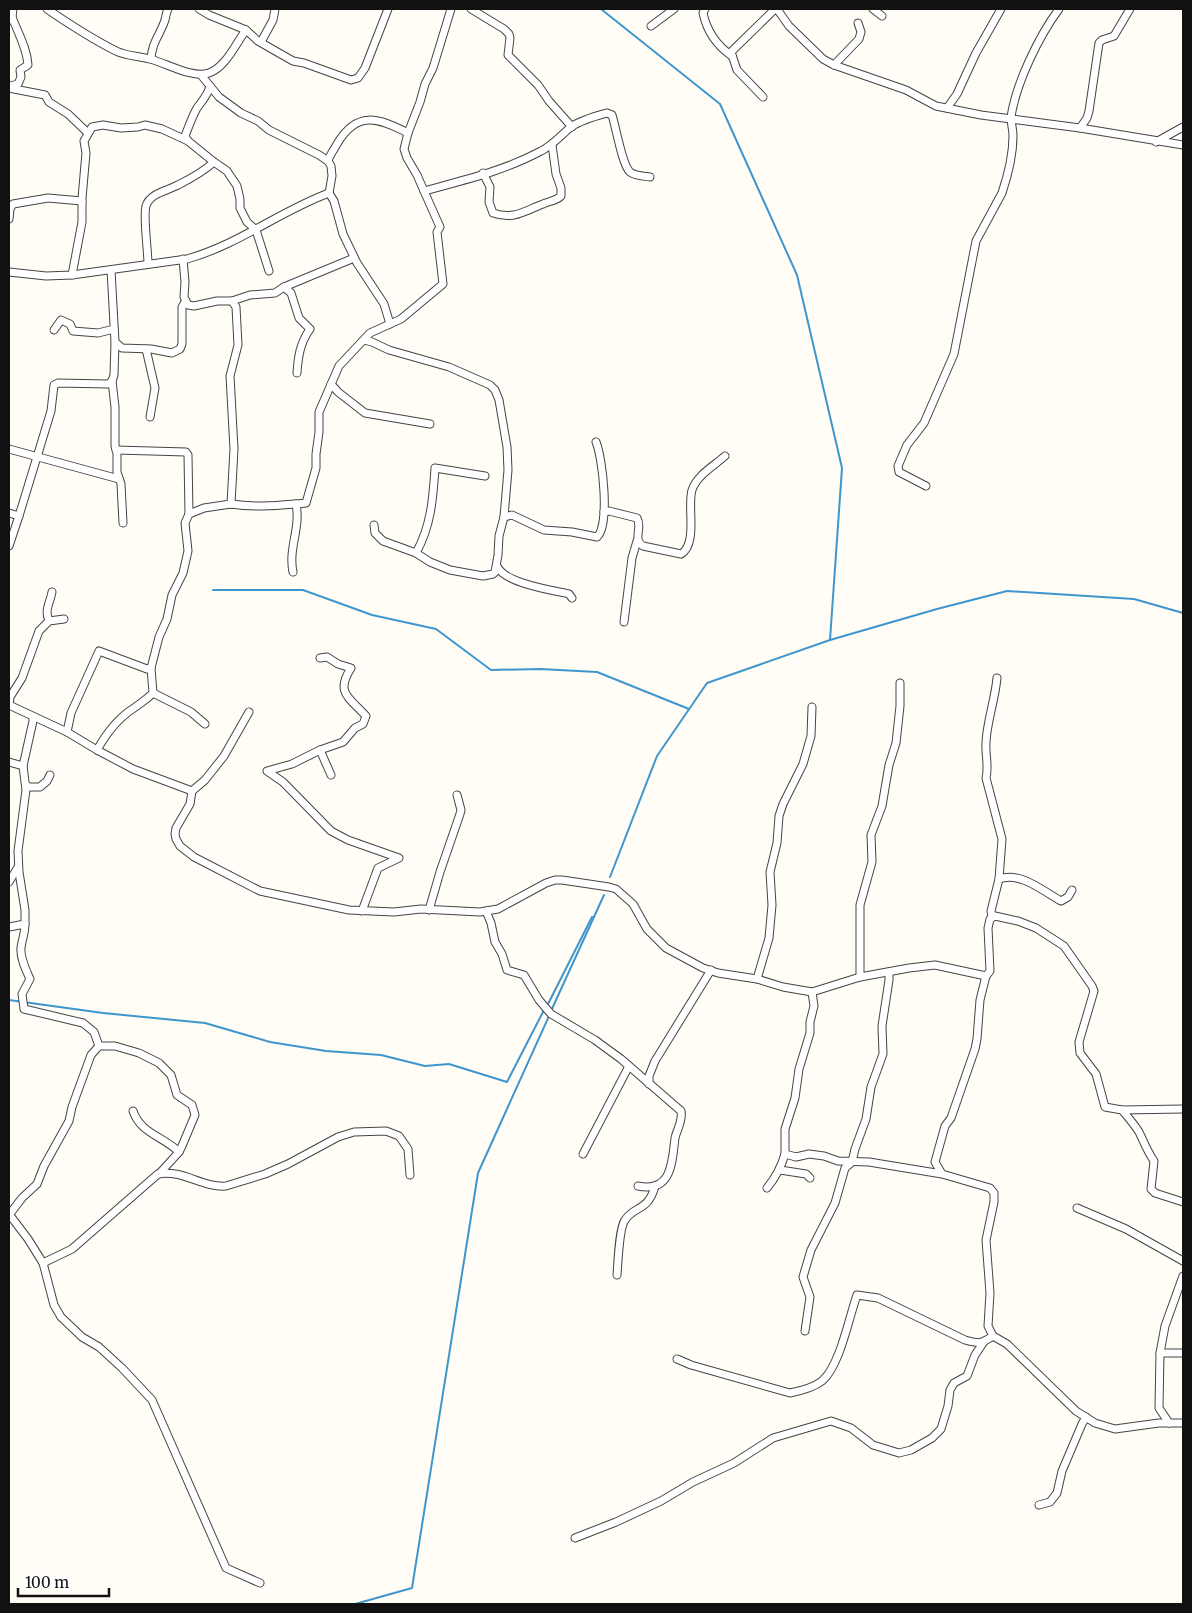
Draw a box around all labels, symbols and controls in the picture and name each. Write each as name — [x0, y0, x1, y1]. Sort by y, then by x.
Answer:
scale bar — [18, 1566, 109, 1598]
text: 100 m — [25, 1573, 69, 1592]

